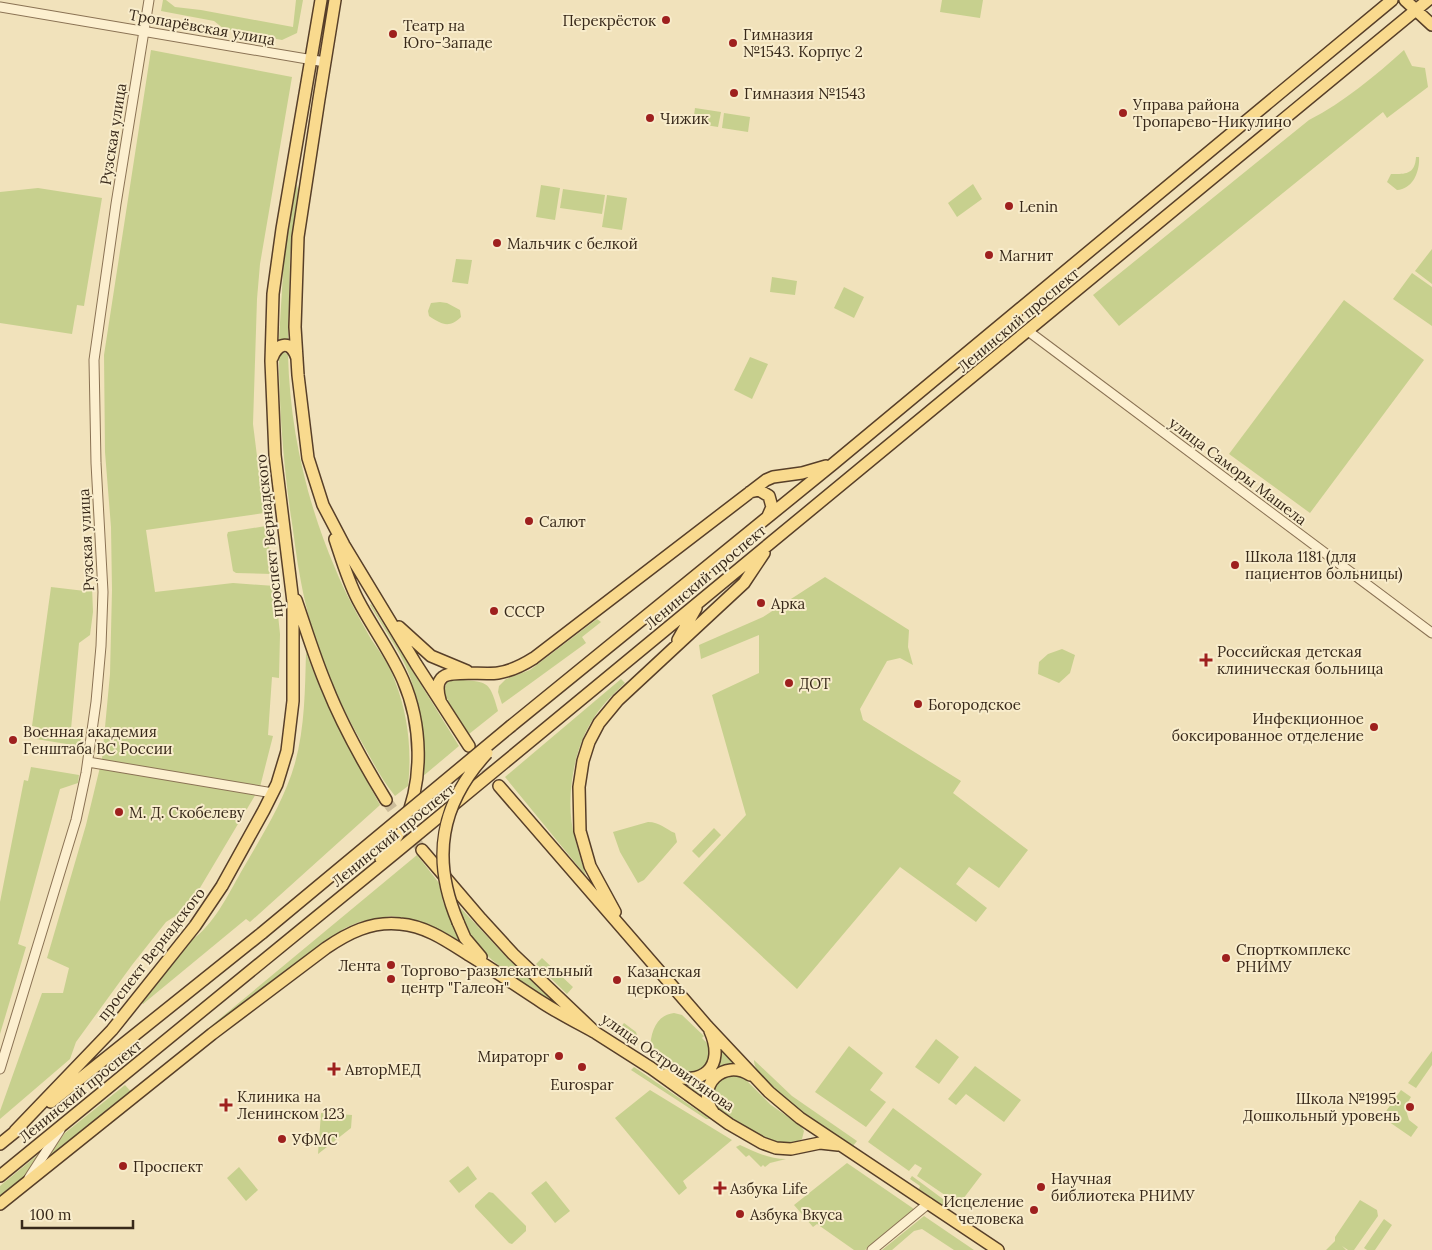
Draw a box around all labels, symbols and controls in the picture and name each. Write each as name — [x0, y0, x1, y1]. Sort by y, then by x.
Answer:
street label: Тропарёвская улица — [127, 5, 277, 49]
place label: Перекрёсток — [562, 11, 656, 30]
marker: Перекрёсток — [660, 14, 672, 26]
place label: Театр на Юго-Западе — [403, 16, 493, 52]
place label: Гимназия №1543. Корпус 2 — [743, 25, 863, 61]
marker: Театр на Юго-Западе — [387, 28, 399, 40]
marker: Гимназия №1543. Корпус 2 — [727, 37, 739, 49]
street label: Рузская улица — [96, 81, 130, 186]
place label: Гимназия №1543 — [744, 84, 866, 103]
marker: Гимназия №1543 — [728, 87, 740, 99]
place label: Управа района Тропарево-Никулино — [1132, 95, 1292, 131]
marker: Управа района Тропарево-Никулино — [1117, 107, 1129, 119]
place label: Чижик — [660, 109, 709, 128]
marker: Чижик — [644, 112, 656, 124]
place label: Lenin — [1019, 197, 1058, 216]
marker: Lenin — [1003, 200, 1015, 212]
place label: Мальчик с белкой — [507, 234, 638, 253]
marker: Мальчик с белкой — [491, 237, 503, 249]
place label: Магнит — [999, 246, 1054, 265]
marker: Магнит — [983, 249, 995, 261]
street label: Ленинский проспект — [953, 263, 1083, 376]
street label: улица Саморы Машела — [1165, 413, 1311, 529]
street label: проспект Вернадского — [251, 453, 287, 619]
street label: Рузская улица — [74, 488, 98, 592]
place label: Салют — [539, 512, 586, 531]
marker: Салют — [523, 515, 535, 527]
street label: Ленинский проспект — [640, 520, 770, 633]
place label: Школа 1181 (для пациентов больницы) — [1245, 547, 1403, 584]
marker: Школа 1181 (для пациентов больницы) — [1229, 559, 1241, 571]
place label: Арка — [770, 594, 805, 613]
marker: Арка — [755, 597, 767, 609]
place label: СССР — [504, 602, 545, 621]
marker: СССР — [488, 605, 500, 617]
place label: Российская детская клиническая больница — [1217, 642, 1384, 678]
marker: Российская детская клиническая больница — [1199, 653, 1213, 667]
place label: ДОТ — [799, 674, 831, 693]
marker: ДОТ — [783, 677, 795, 689]
place label: Богородское — [928, 695, 1021, 714]
marker: Богородское — [912, 698, 924, 710]
place label: Инфекционное боксированное отделение — [1172, 709, 1364, 745]
marker: Инфекционное боксированное отделение — [1368, 721, 1380, 733]
place label: Военная академия Генштаба ВС России — [23, 722, 172, 758]
marker: Военная академия Генштаба ВС России — [7, 734, 19, 746]
street label: Ленинский проспект — [328, 779, 459, 891]
place label: М. Д. Скобелеву — [129, 803, 245, 822]
marker: М. Д. Скобелеву — [113, 806, 125, 818]
street label: проспект Вернадского — [93, 883, 209, 1025]
place label: Спорткомплекс РНИМУ — [1236, 940, 1351, 976]
marker: Спорткомплекс РНИМУ — [1220, 952, 1232, 964]
place label: Лента — [338, 956, 381, 975]
marker: Лента — [385, 959, 397, 971]
place label: Торгово-развлекательный центр "Галеон" — [401, 961, 593, 997]
place label: Казанская церковь — [627, 962, 701, 998]
marker: Торгово-развлекательный центр "Галеон" — [385, 973, 397, 985]
marker: Казанская церковь — [611, 974, 623, 986]
street label: улица Островитянова — [598, 1009, 739, 1115]
street label: Ленинский проспект — [15, 1035, 146, 1147]
place label: Мираторг — [477, 1047, 549, 1066]
marker: Мираторг — [553, 1050, 565, 1062]
place label: АвторМЕД — [344, 1060, 421, 1079]
marker: Eurospar — [576, 1061, 588, 1073]
marker: АвторМЕД — [327, 1062, 341, 1076]
place label: Eurospar — [550, 1075, 614, 1094]
place label: Клиника на Ленинском 123 — [237, 1087, 345, 1123]
place label: Школа №1995. Дошкольный уровень — [1243, 1089, 1400, 1125]
marker: Клиника на Ленинском 123 — [219, 1098, 233, 1112]
marker: Школа №1995. Дошкольный уровень — [1404, 1101, 1416, 1113]
place label: УФМС — [291, 1130, 338, 1149]
marker: УФМС — [276, 1133, 288, 1145]
place label: Проспект — [133, 1157, 204, 1176]
marker: Проспект — [117, 1160, 129, 1172]
place label: Научная библиотека РНИМУ — [1051, 1169, 1195, 1205]
place label: Азбука Life — [729, 1179, 808, 1198]
marker: Научная библиотека РНИМУ — [1035, 1181, 1047, 1193]
marker: Азбука Life — [714, 1182, 726, 1194]
place label: Исцеление человека — [943, 1192, 1024, 1228]
scale bar — [22, 1198, 134, 1230]
marker: Исцеление человека — [1028, 1204, 1040, 1216]
text: 100 m — [30, 1205, 71, 1224]
place label: Азбука Вкуса — [749, 1205, 843, 1224]
marker: Азбука Вкуса — [734, 1208, 746, 1220]

